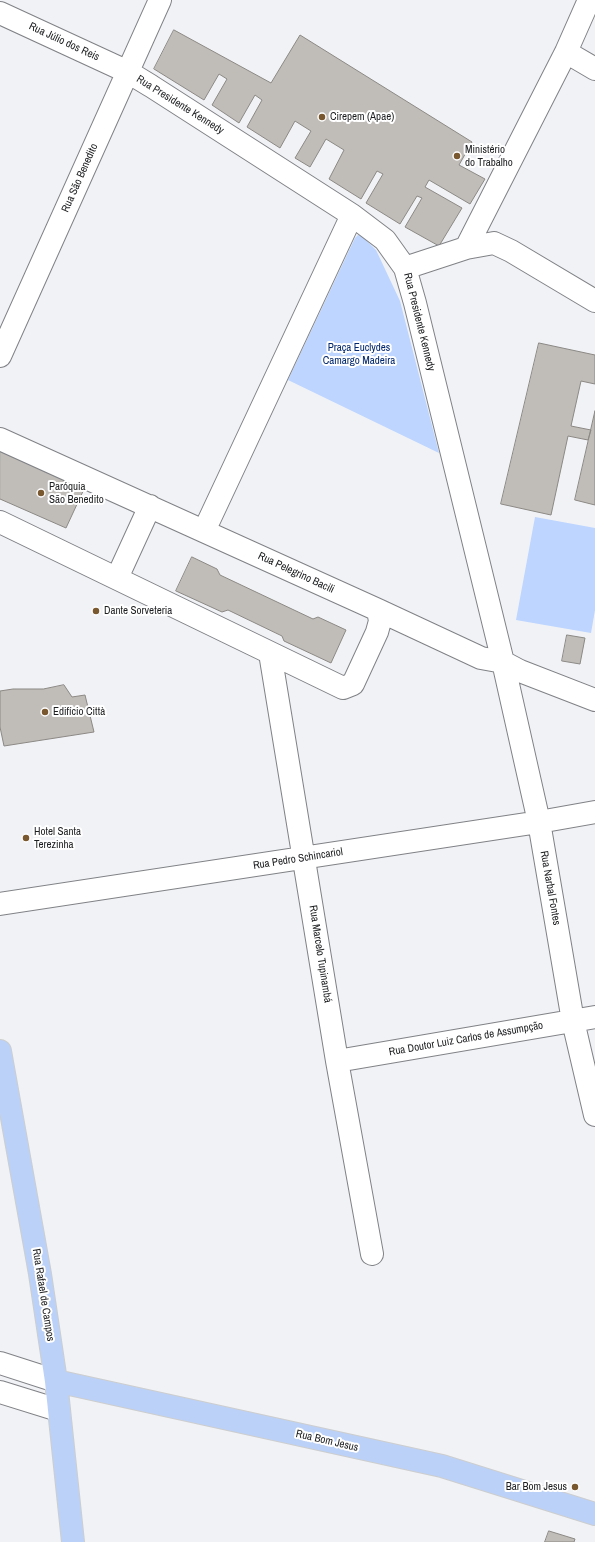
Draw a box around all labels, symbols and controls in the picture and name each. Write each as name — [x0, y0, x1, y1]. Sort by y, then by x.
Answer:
street label: Rua Júlio dos Reis — [27, 20, 101, 64]
street label: Rua Presidente Kennedy — [134, 73, 226, 137]
place label: Cirepem (Apae) — [330, 110, 394, 124]
marker: Cirepem (Apae) — [317, 112, 327, 122]
street label: Rua São Benedito — [59, 142, 101, 214]
place label: Ministério do Trabalho — [465, 143, 513, 169]
marker: Ministério do Trabalho — [452, 151, 462, 161]
street label: Rua Presidente Kennedy — [400, 272, 438, 372]
park label: Praça Euclydes Camargo Madeira — [323, 341, 395, 367]
place label: Paróquia São Benedito — [49, 480, 104, 506]
marker: Paróquia São Benedito — [36, 488, 46, 498]
street label: Rua Pelegrino Bacili — [256, 550, 336, 596]
place label: Dante Sorveteria — [104, 604, 172, 618]
marker: Dante Sorveteria — [91, 606, 101, 616]
place label: Edifício Città — [53, 705, 105, 719]
marker: Edifício Città — [40, 707, 50, 717]
place label: Hotel Santa Terezinha — [34, 825, 81, 851]
marker: Hotel Santa Terezinha — [21, 833, 31, 843]
street label: Rua Pedro Schincariol — [252, 845, 344, 873]
street label: Rua Narbal Fontes — [537, 850, 563, 926]
street label: Rua Marcelo Tupinambá — [306, 904, 334, 1004]
street label: Rua Doutor Luiz Carlos de Assumpção — [388, 1019, 544, 1059]
street label: Rua Rafael de Campos — [29, 1248, 57, 1342]
street label: Rua Bom Jesus — [294, 1427, 360, 1455]
place label: Bar Bom Jesus — [506, 1480, 567, 1494]
marker: Bar Bom Jesus — [570, 1482, 580, 1492]

